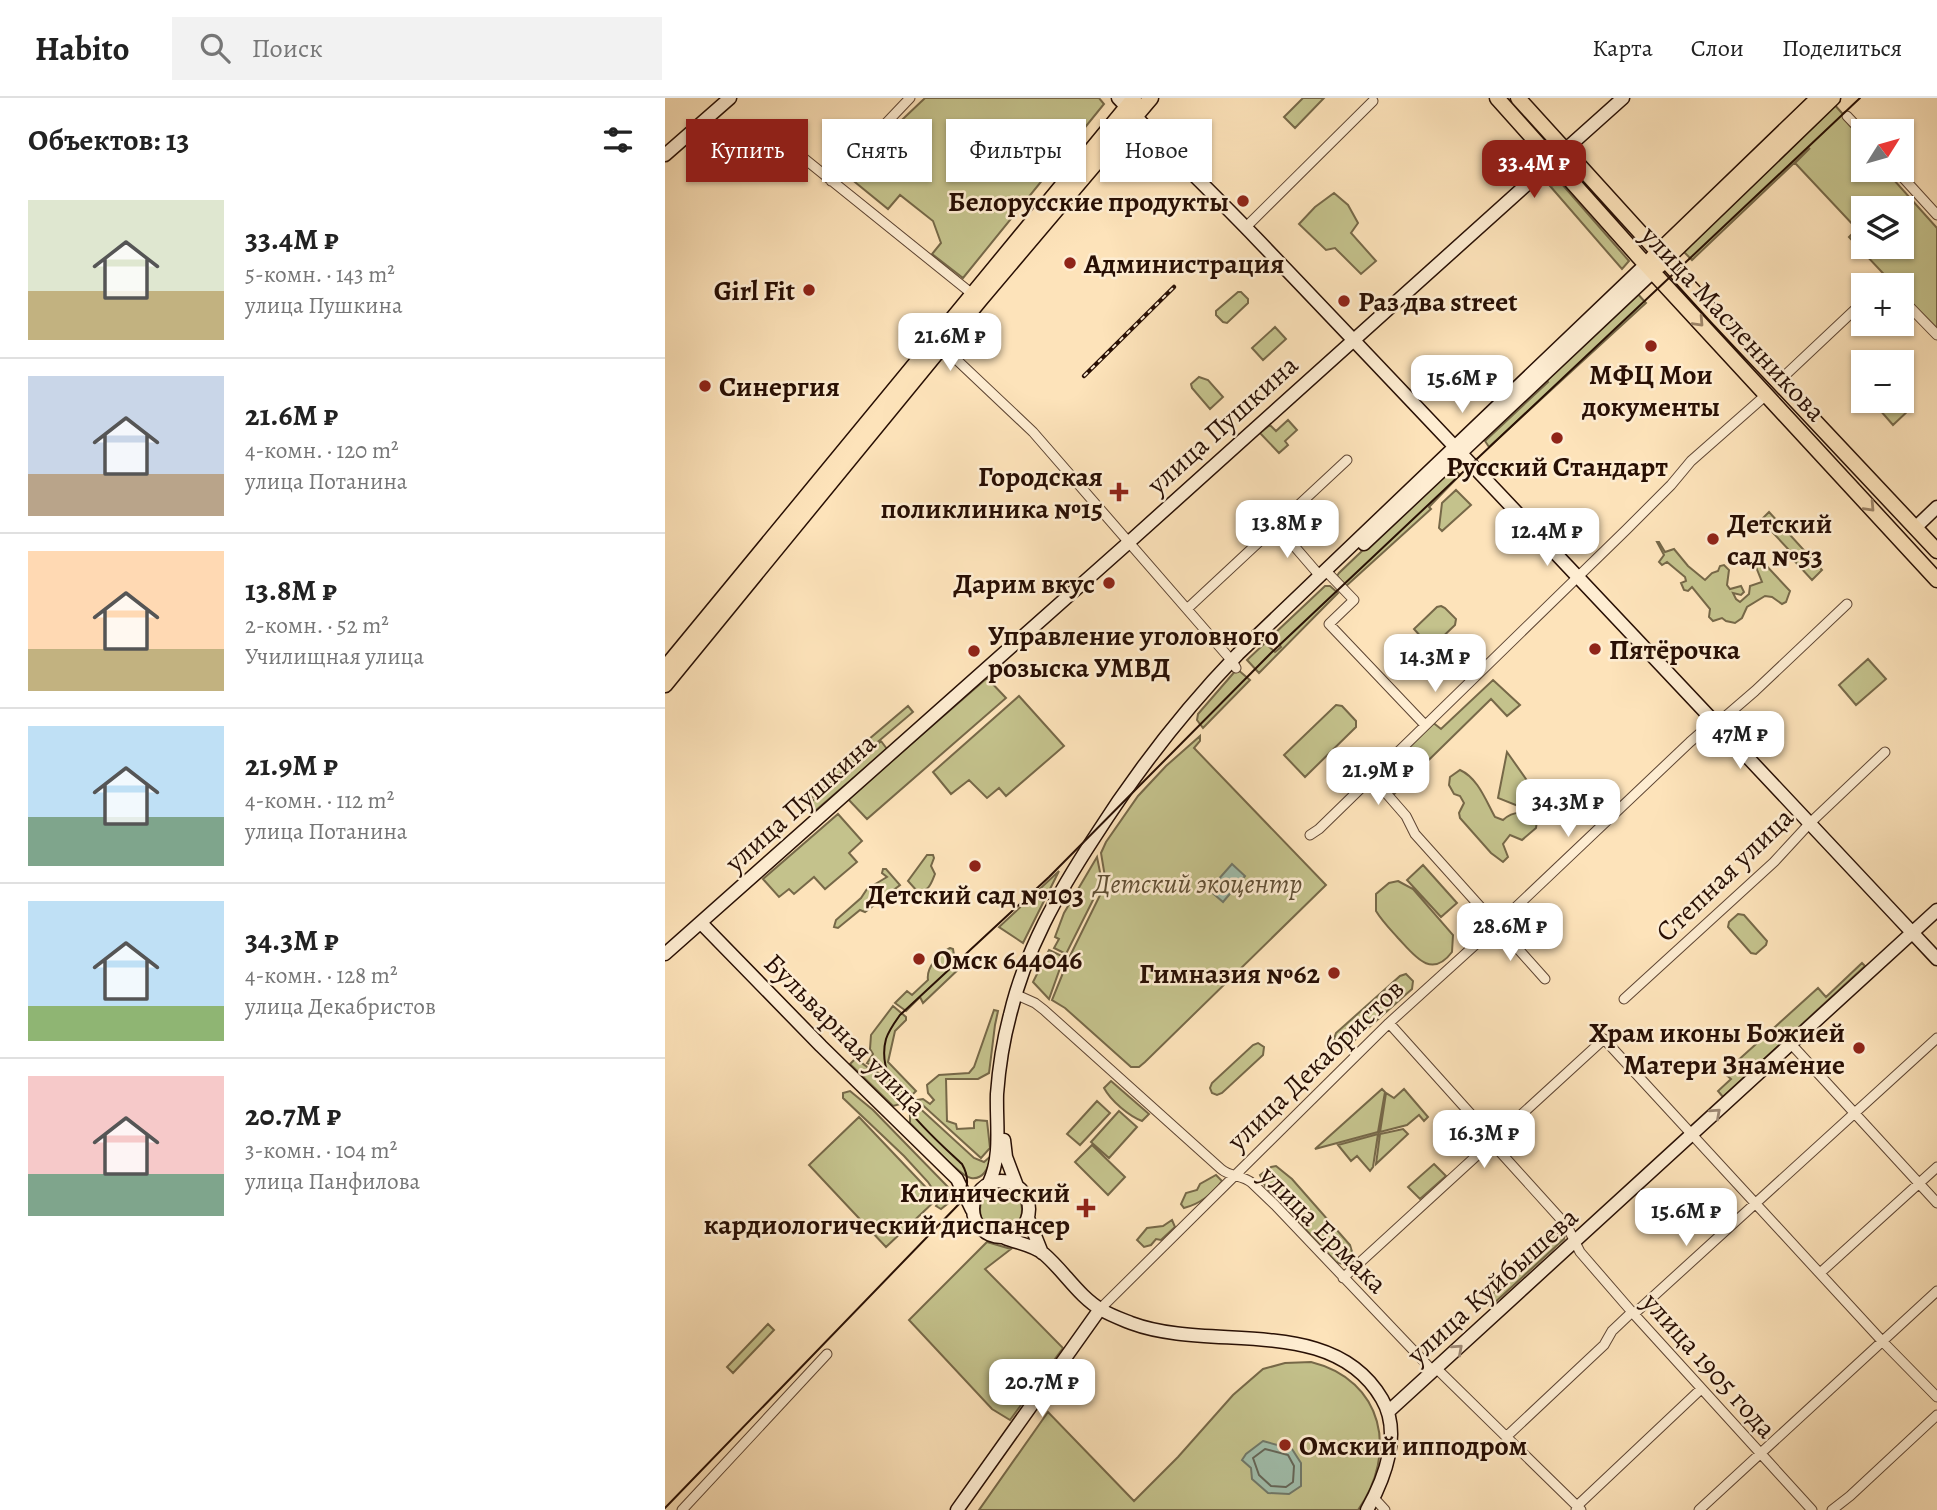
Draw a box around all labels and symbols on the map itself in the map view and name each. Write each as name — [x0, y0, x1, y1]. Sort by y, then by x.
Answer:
north arrow — [1851, 119, 1915, 182]
pin: 33.4M ₽ — [1469, 140, 1599, 200]
place label: Белорусские продукты — [948, 183, 1229, 221]
marker: Белорусские продукты — [1235, 193, 1251, 209]
street label: улица Масленникова — [1632, 217, 1834, 430]
place label: Администрация — [1083, 245, 1284, 283]
marker: Администрация — [1062, 255, 1078, 271]
place label: Girl Fit — [714, 272, 795, 310]
marker: Girl Fit — [801, 282, 817, 298]
place label: Раз два street — [1358, 283, 1517, 321]
marker: Раз два street — [1336, 293, 1352, 309]
pin: 21.6M ₽ — [885, 314, 1015, 373]
one-way arrow — [1691, 314, 1703, 327]
marker: МФЦ Мои документы — [1643, 338, 1659, 354]
street label: улица Пушкина — [1138, 346, 1307, 504]
pin: 15.6M ₽ — [1397, 356, 1527, 415]
place label: МФЦ Мои документы — [1581, 356, 1720, 426]
place label: Синергия — [719, 368, 840, 406]
marker: Синергия — [697, 378, 713, 394]
marker: Русский Стандарт — [1549, 430, 1565, 446]
place label: Русский Стандарт — [1446, 448, 1668, 486]
place label: Городская поликлиника №15 — [880, 458, 1103, 528]
marker: Городская поликлиника №15 — [1109, 482, 1129, 502]
one-way arrow — [1862, 499, 1874, 512]
pin: 13.8M ₽ — [1222, 500, 1352, 560]
place label: Детский сад №53 — [1727, 505, 1832, 575]
pin: 12.4M ₽ — [1482, 508, 1612, 568]
marker: Детский сад №53 — [1705, 531, 1721, 547]
place label: Дарим вкус — [953, 565, 1095, 603]
marker: Дарим вкус — [1101, 575, 1117, 591]
place label: Управление уголовного розыска УМВД — [988, 617, 1279, 687]
place label: Пятёрочка — [1609, 631, 1741, 669]
pin: 14.3M ₽ — [1370, 634, 1500, 694]
marker: Пятёрочка — [1587, 641, 1603, 657]
marker: Управление уголовного розыска УМВД — [966, 643, 982, 659]
pin: 47M ₽ — [1691, 712, 1789, 771]
street label: улица Пушкина — [716, 724, 885, 882]
pin: 21.9M ₽ — [1313, 748, 1443, 807]
pin: 34.3M ₽ — [1503, 780, 1633, 839]
street label: Степная улица — [1647, 799, 1802, 950]
marker: Детский сад №103 — [967, 858, 983, 874]
park label: Детский экоцентр — [1092, 865, 1302, 903]
place label: Детский сад №103 — [866, 876, 1084, 914]
pin: 28.6M ₽ — [1445, 904, 1575, 963]
place label: Омск 644046 — [933, 941, 1082, 979]
street label: Бульварная улица — [755, 945, 935, 1125]
marker: Омск 644046 — [911, 951, 927, 967]
place label: Гимназия №62 — [1139, 955, 1320, 993]
marker: Гимназия №62 — [1326, 965, 1342, 981]
street label: улица Декабристов — [1218, 970, 1412, 1160]
place label: Храм иконы Божией Матери Знамение — [1589, 1014, 1845, 1084]
marker: Храм иконы Божией Матери Знамение — [1851, 1040, 1867, 1056]
one-way arrow — [1708, 1109, 1721, 1122]
pin: 16.3M ₽ — [1419, 1110, 1549, 1170]
street label: улица Ермака — [1250, 1157, 1396, 1302]
place label: Клинический кардиологический диспансер — [703, 1174, 1070, 1244]
pin: 15.6M ₽ — [1621, 1188, 1751, 1248]
marker: Клинический кардиологический диспансер — [1076, 1198, 1096, 1218]
street label: улица Куйбышева — [1398, 1198, 1587, 1374]
street label: улица 1905 года — [1633, 1284, 1785, 1447]
one-way arrow — [1450, 1345, 1463, 1357]
pin: 20.7M ₽ — [977, 1360, 1107, 1419]
place label: Омский ипподром — [1299, 1427, 1528, 1465]
marker: Омский ипподром — [1277, 1437, 1293, 1453]

